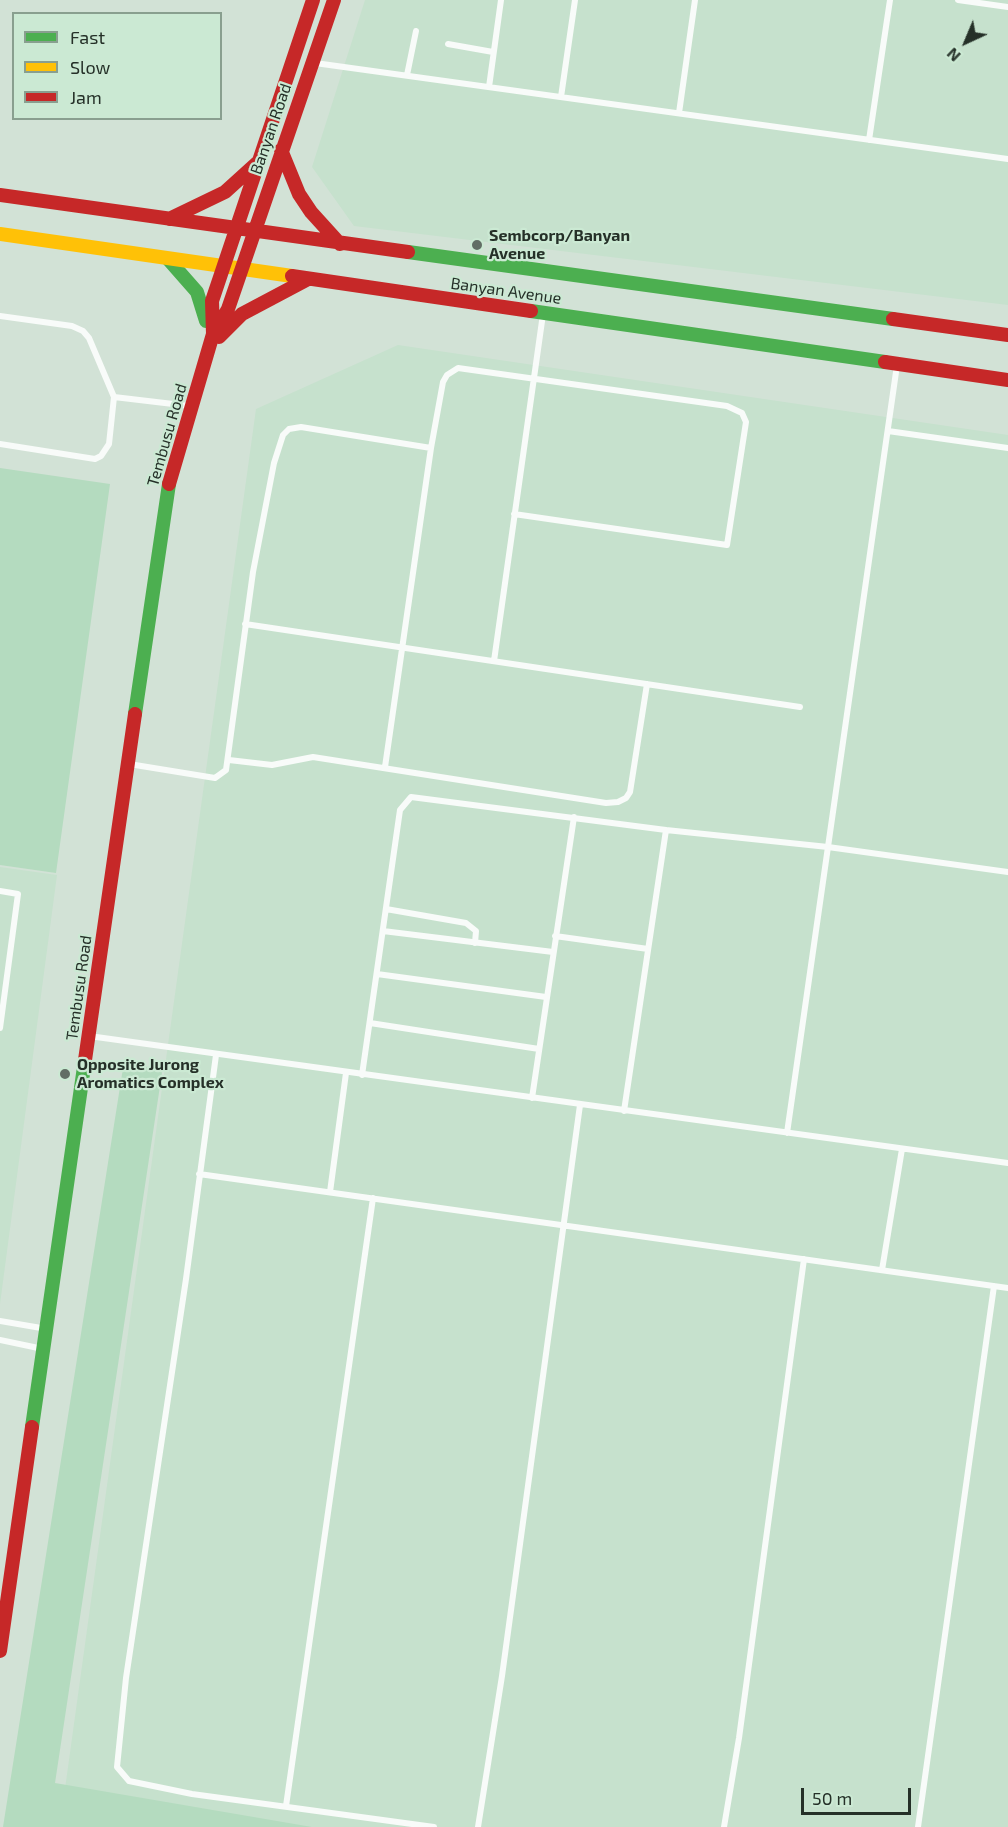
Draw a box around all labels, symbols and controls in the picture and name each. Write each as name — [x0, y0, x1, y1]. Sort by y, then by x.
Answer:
legend — [12, 12, 222, 120]
north arrow — [936, 12, 996, 72]
text: Fast — [70, 26, 105, 48]
text: N — [942, 44, 964, 66]
text: Slow — [70, 56, 110, 78]
street label: Banyan Road — [246, 81, 296, 177]
text: Jam — [70, 86, 102, 108]
place label: Sembcorp/Banyan Avenue — [489, 226, 630, 264]
marker: Sembcorp/Banyan Avenue — [470, 238, 484, 252]
street label: Banyan Avenue — [449, 274, 563, 308]
street label: Tembusu Road — [143, 381, 191, 489]
street label: Tembusu Road — [62, 934, 96, 1042]
place label: Opposite Jurong Aromatics Complex — [77, 1055, 224, 1093]
marker: Opposite Jurong Aromatics Complex — [58, 1067, 72, 1081]
scale bar — [804, 1776, 914, 1814]
text: 50 m — [812, 1787, 852, 1809]

